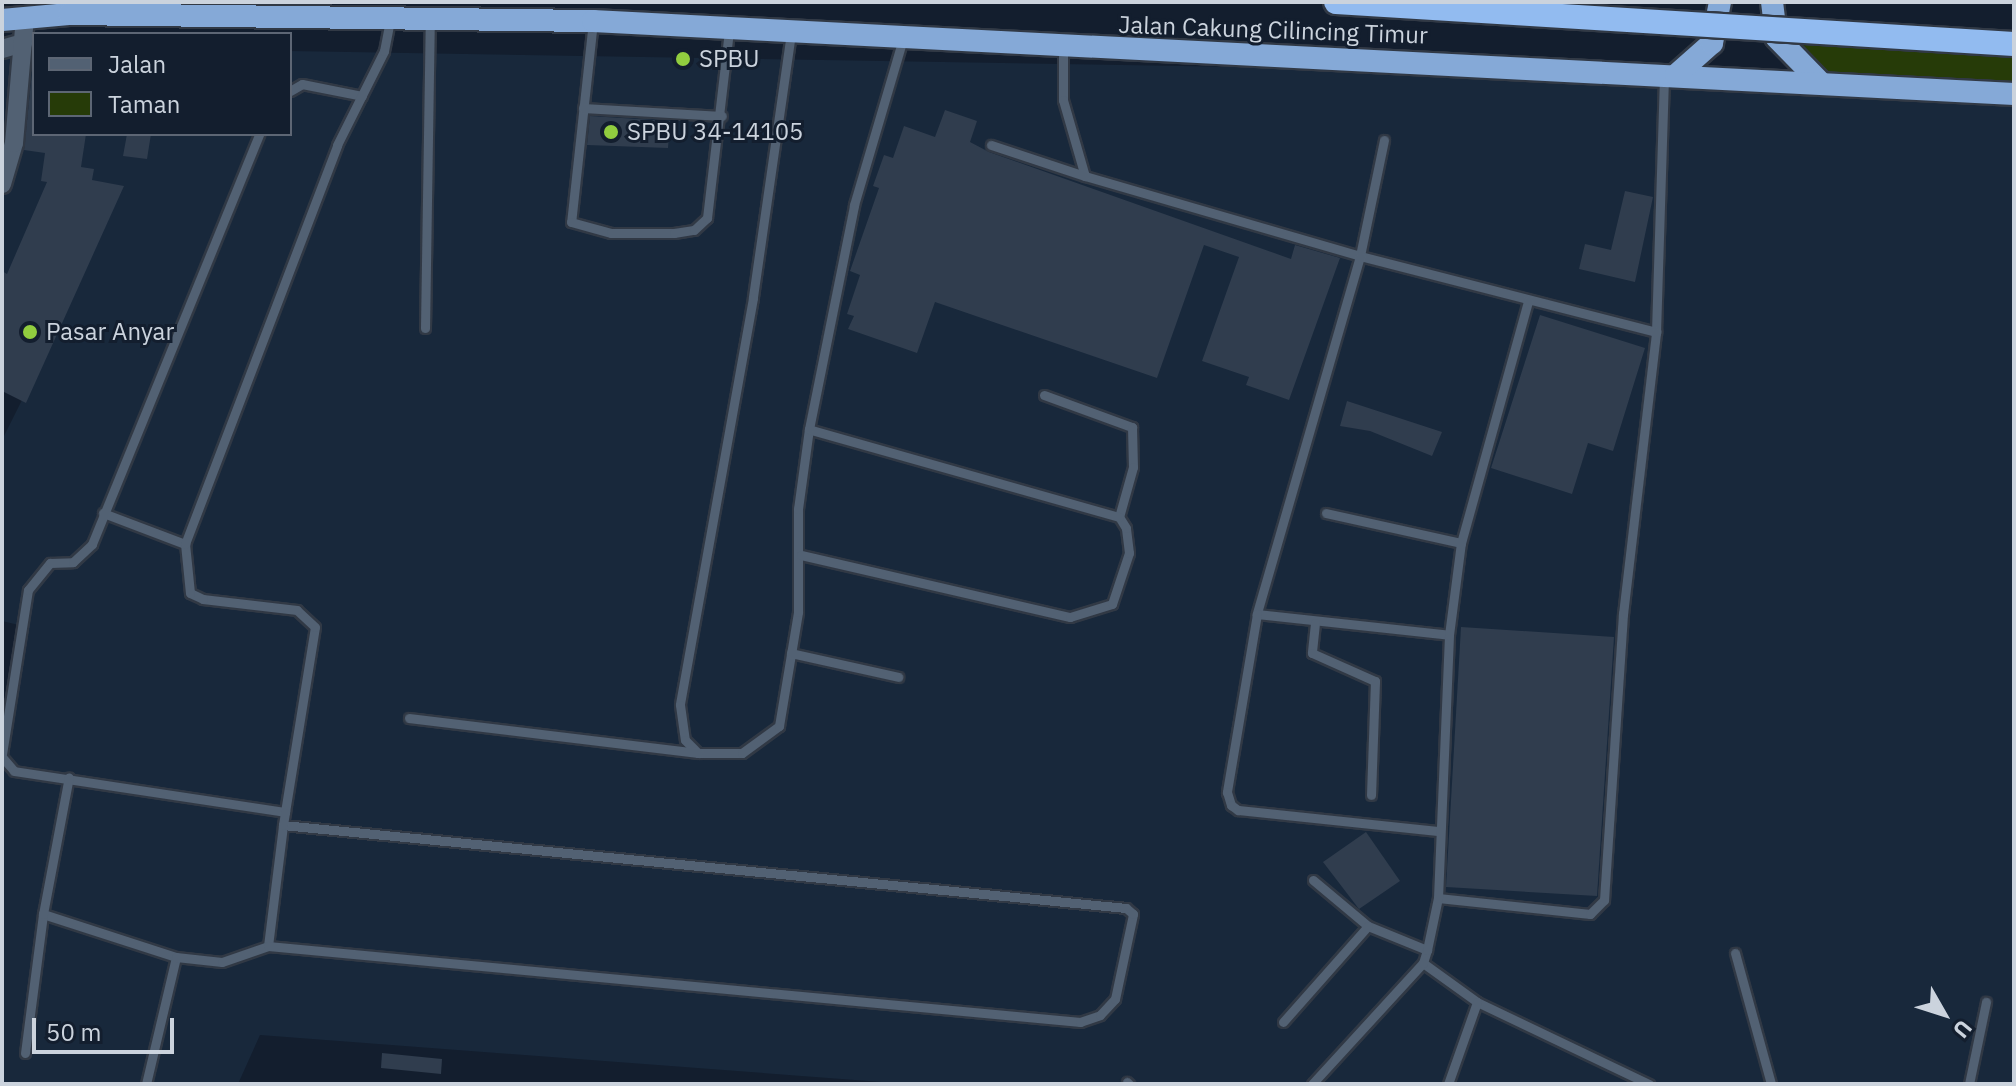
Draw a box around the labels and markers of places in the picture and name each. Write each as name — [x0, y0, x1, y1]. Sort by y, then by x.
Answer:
place label: SPBU — [699, 45, 759, 73]
marker: SPBU — [674, 50, 692, 68]
place label: SPBU 34-14105 — [627, 118, 803, 146]
marker: SPBU 34-14105 — [602, 123, 620, 141]
place label: Pasar Anyar — [46, 318, 174, 346]
marker: Pasar Anyar — [21, 323, 39, 341]

